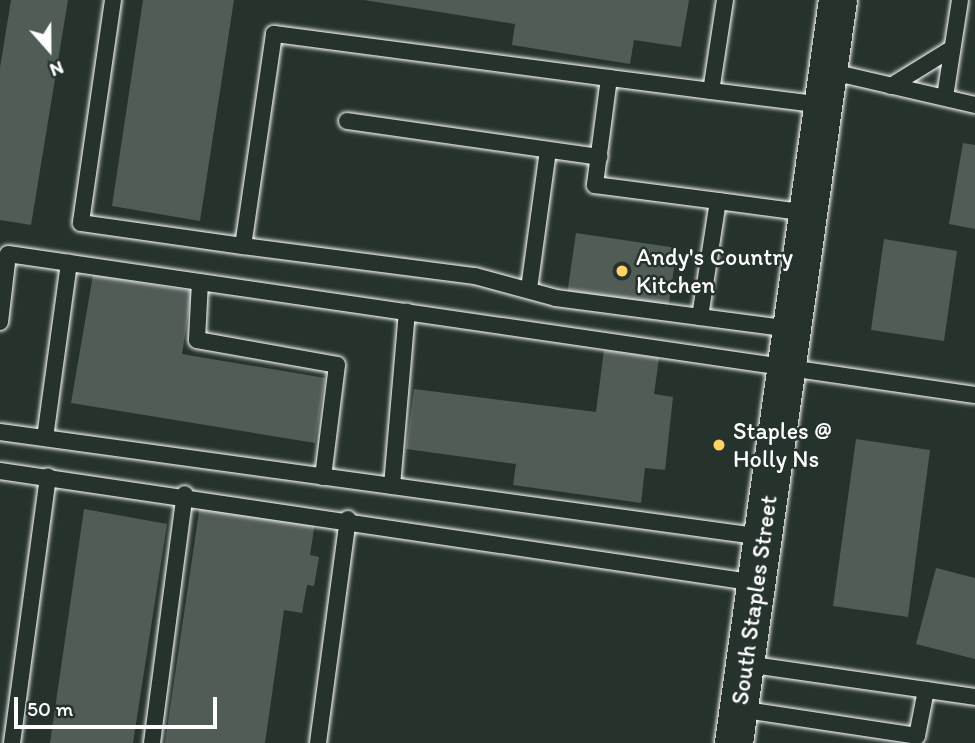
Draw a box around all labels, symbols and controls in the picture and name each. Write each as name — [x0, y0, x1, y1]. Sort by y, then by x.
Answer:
north arrow — [14, 14, 84, 84]
text: N — [47, 56, 67, 82]
place label: Andy's Country Kitchen — [636, 243, 794, 299]
marker: Andy's Country Kitchen — [614, 263, 630, 279]
place label: Staples @ Holly Ns — [733, 417, 832, 473]
marker: Staples @ Holly Ns — [711, 437, 727, 453]
street label: South Staples Street — [725, 494, 783, 706]
scale bar — [18, 684, 220, 728]
text: 50 m — [27, 696, 73, 721]

